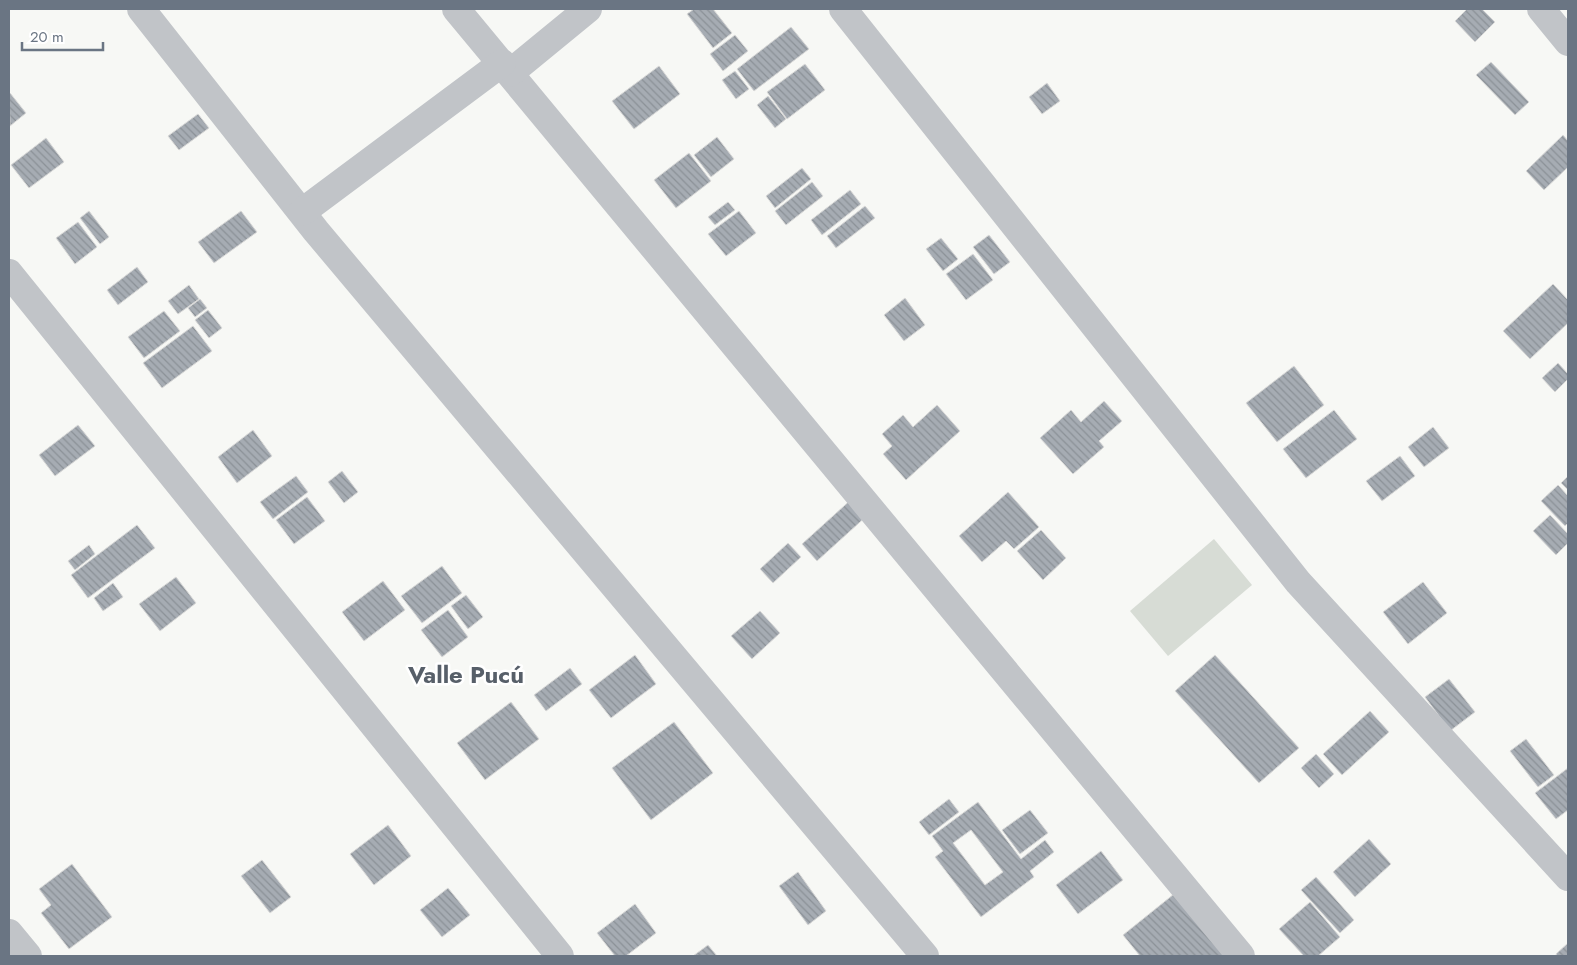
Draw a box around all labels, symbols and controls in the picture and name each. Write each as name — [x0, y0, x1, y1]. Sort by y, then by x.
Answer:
scale bar — [22, 20, 104, 52]
text: 20 m — [30, 26, 64, 48]
district label: Valle Pucú — [407, 657, 524, 692]

